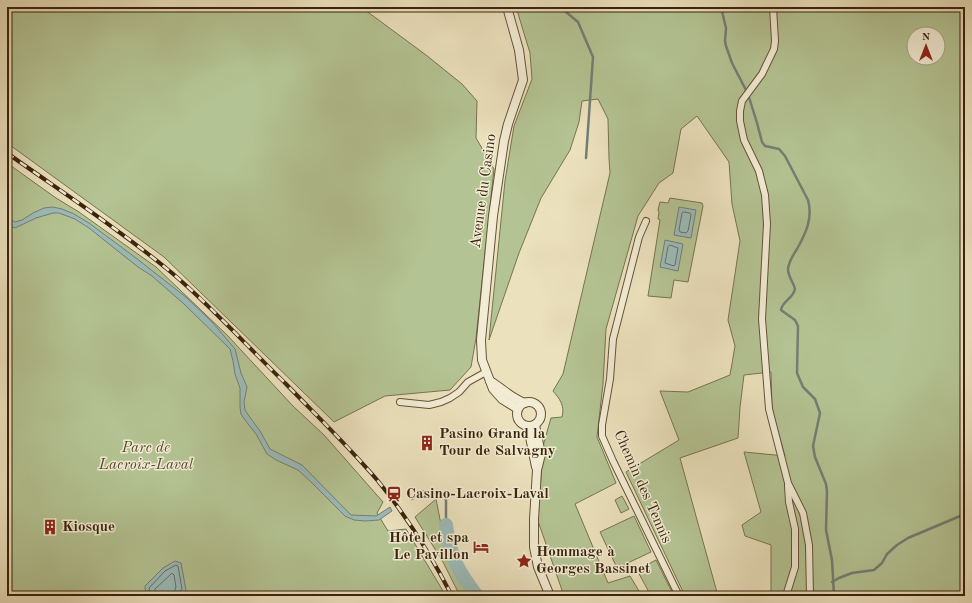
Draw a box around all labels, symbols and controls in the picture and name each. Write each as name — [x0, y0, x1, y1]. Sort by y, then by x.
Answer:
north arrow — [906, 26, 946, 66]
text: N — [922, 32, 931, 43]
street label: Avenue du Casino — [469, 133, 499, 249]
place label: Pasino Grand la Tour de Salvagny — [439, 427, 556, 459]
street label: Chemin des Tennis — [610, 428, 674, 546]
building icon: Pasino Grand la Tour de Salvagny — [418, 434, 436, 452]
park label: Parc de Lacroix-Laval — [98, 441, 194, 473]
station icon: Casino-Lacroix-Laval — [385, 485, 403, 503]
place label: Casino-Lacroix-Laval — [406, 487, 549, 502]
building icon: Kiosque — [41, 518, 59, 536]
place label: Kiosque — [62, 520, 115, 535]
place label: Hôtel et spa Le Pavillon — [389, 531, 469, 563]
hotel icon: Hôtel et spa Le Pavillon — [472, 538, 490, 556]
place label: Hommage à Georges Bassinet — [536, 545, 651, 577]
place icon: Hommage à Georges Bassinet — [515, 552, 533, 570]

